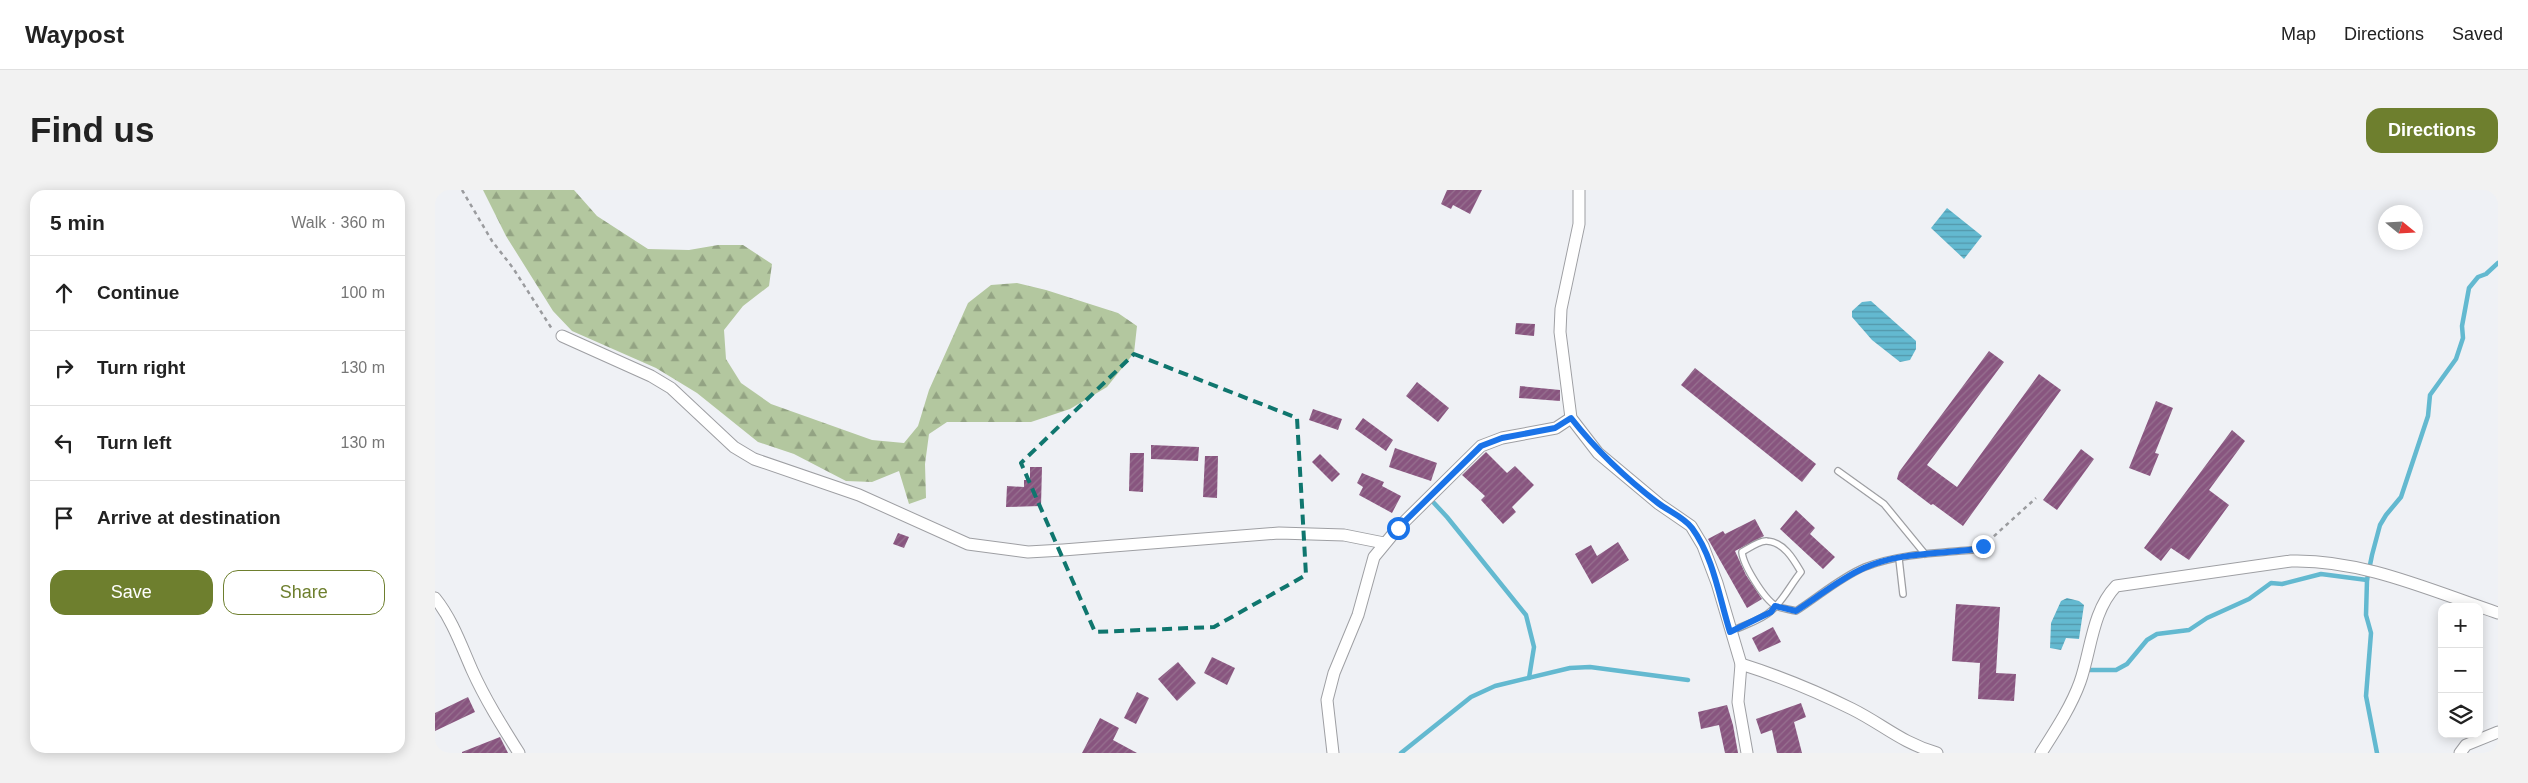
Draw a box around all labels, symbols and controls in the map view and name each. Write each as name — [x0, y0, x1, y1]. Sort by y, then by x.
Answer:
text: Waypost — [25, 21, 124, 48]
text: Map — [2281, 24, 2316, 44]
text: Directions — [2344, 24, 2424, 44]
text: Saved — [2452, 24, 2503, 44]
button: Directions — [2366, 108, 2498, 153]
text: Find us — [30, 110, 154, 149]
north arrow — [2378, 205, 2423, 250]
text: 5 min — [50, 211, 105, 234]
text: Walk · 360 m — [291, 214, 385, 231]
icon: ahead — [50, 279, 78, 307]
text: Continue — [97, 282, 179, 303]
text: 100 m — [341, 284, 385, 301]
icon: right — [50, 354, 78, 382]
text: Turn right — [97, 357, 185, 378]
text: 130 m — [341, 359, 385, 376]
icon: left — [50, 429, 78, 457]
text: Turn left — [97, 432, 172, 453]
text: 130 m — [341, 434, 385, 451]
icon: arrive — [50, 504, 78, 532]
text: Arrive at destination — [97, 507, 281, 528]
route start — [1387, 517, 1410, 540]
route end — [1972, 535, 1995, 558]
button: Save — [50, 570, 213, 615]
button: Share — [223, 570, 385, 615]
map controls — [2438, 603, 2483, 738]
button: + — [2438, 603, 2483, 648]
button: − — [2438, 648, 2483, 693]
button: layers — [2438, 693, 2483, 738]

